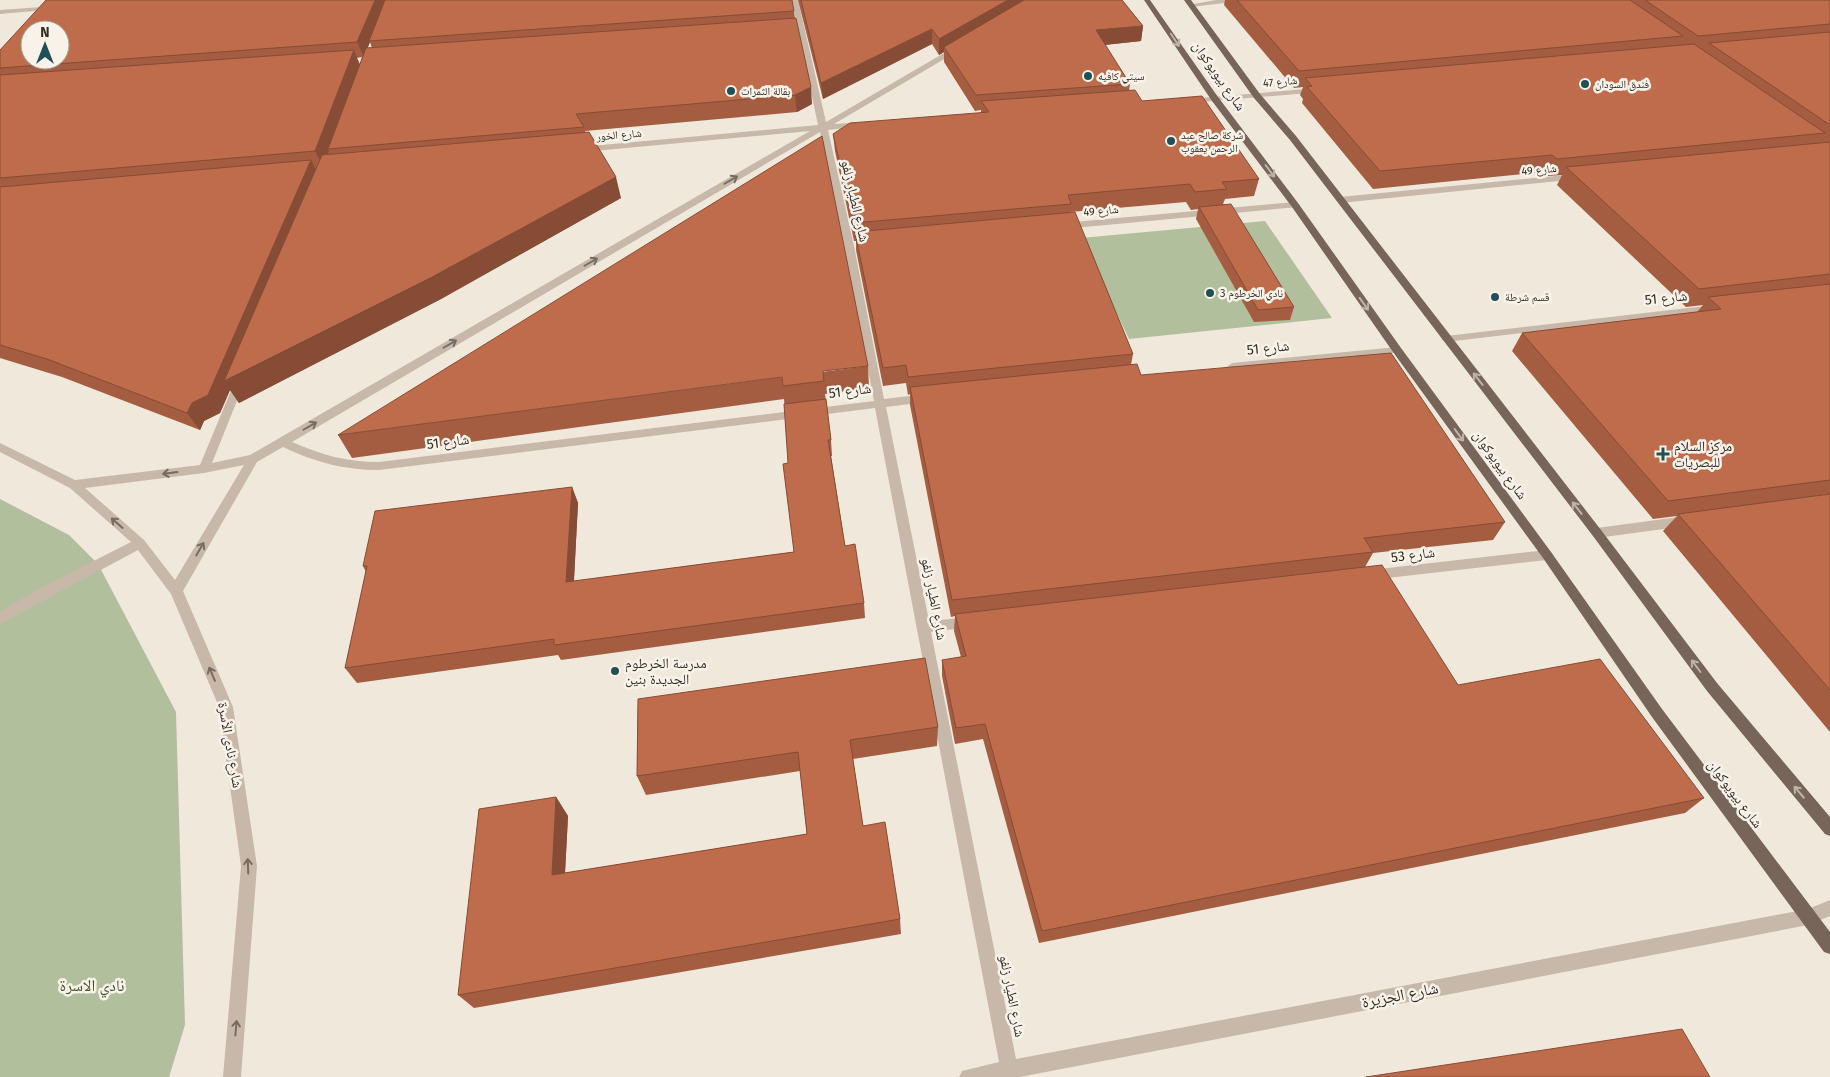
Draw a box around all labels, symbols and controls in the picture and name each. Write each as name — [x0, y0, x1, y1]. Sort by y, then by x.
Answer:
north arrow — [20, 20, 70, 70]
text: N — [40, 24, 50, 41]
one-way arrow — [1170, 32, 1180, 46]
street label: شارع بيويوكوان — [1188, 38, 1249, 115]
marker: سيتي كافيه — [1082, 70, 1094, 82]
place label: سيتي كافيه — [1098, 70, 1145, 84]
street label: شارع 47 — [1262, 74, 1298, 90]
marker: فندق السودان — [1579, 78, 1591, 90]
place label: فندق السودان — [1595, 78, 1649, 91]
marker: بقالة الثمرات — [725, 85, 737, 97]
place label: بقالة الثمرات — [741, 85, 790, 98]
street label: شارع الخور — [595, 127, 642, 144]
place label: شركة صالح عبد الرحمن يعقوب — [1181, 129, 1243, 155]
marker: شركة صالح عبد الرحمن يعقوب — [1165, 135, 1177, 147]
street label: شارع الطيار زلفو — [836, 158, 873, 244]
street label: شارع 49 — [1521, 162, 1557, 178]
one-way arrow — [1265, 164, 1275, 178]
one-way arrow — [724, 175, 738, 185]
street label: شارع 49 — [1083, 203, 1119, 219]
one-way arrow — [583, 257, 598, 267]
marker: نادي الخرطوم 3 — [1204, 287, 1216, 299]
place label: نادي الخرطوم 3 — [1220, 287, 1283, 301]
street label: شارع 51 — [1644, 287, 1688, 310]
marker: قسم شرطة — [1489, 291, 1501, 303]
place label: قسم شرطة — [1505, 291, 1550, 305]
one-way arrow — [1359, 296, 1369, 310]
street label: شارع 51 — [1246, 337, 1290, 360]
one-way arrow — [443, 338, 457, 348]
one-way arrow — [1473, 373, 1484, 386]
street label: شارع 51 — [828, 380, 872, 403]
one-way arrow — [302, 420, 316, 430]
street label: شارع بيويوكوان — [1468, 427, 1531, 503]
one-way arrow — [1454, 428, 1465, 441]
street label: شارع 51 — [426, 431, 470, 454]
place label: مركز السلام للبصريات — [1674, 438, 1732, 471]
marker: مركز السلام للبصريات — [1656, 447, 1670, 461]
one-way arrow — [162, 468, 178, 478]
one-way arrow — [1572, 502, 1583, 515]
one-way arrow — [111, 518, 124, 529]
one-way arrow — [196, 542, 206, 556]
street label: شارع 53 — [1390, 544, 1436, 567]
street label: شارع الطيار زلفو — [917, 556, 950, 642]
place label: مدرسة الخرطوم الجديدة بنين — [625, 655, 707, 688]
one-way arrow — [1691, 659, 1701, 673]
marker: مدرسة الخرطوم الجديدة بنين — [609, 665, 621, 677]
one-way arrow — [206, 667, 216, 682]
street label: شارع نادى الأسرة — [213, 701, 246, 790]
street label: شارع بيويوكوان — [1703, 757, 1766, 832]
one-way arrow — [1793, 785, 1804, 798]
one-way arrow — [244, 859, 253, 875]
street label: شارع الطيار زلفو — [995, 953, 1028, 1039]
park label: نادي الاسرة — [60, 976, 124, 998]
street label: شارع الجزيرة — [1360, 978, 1440, 1013]
one-way arrow — [232, 1021, 241, 1037]

